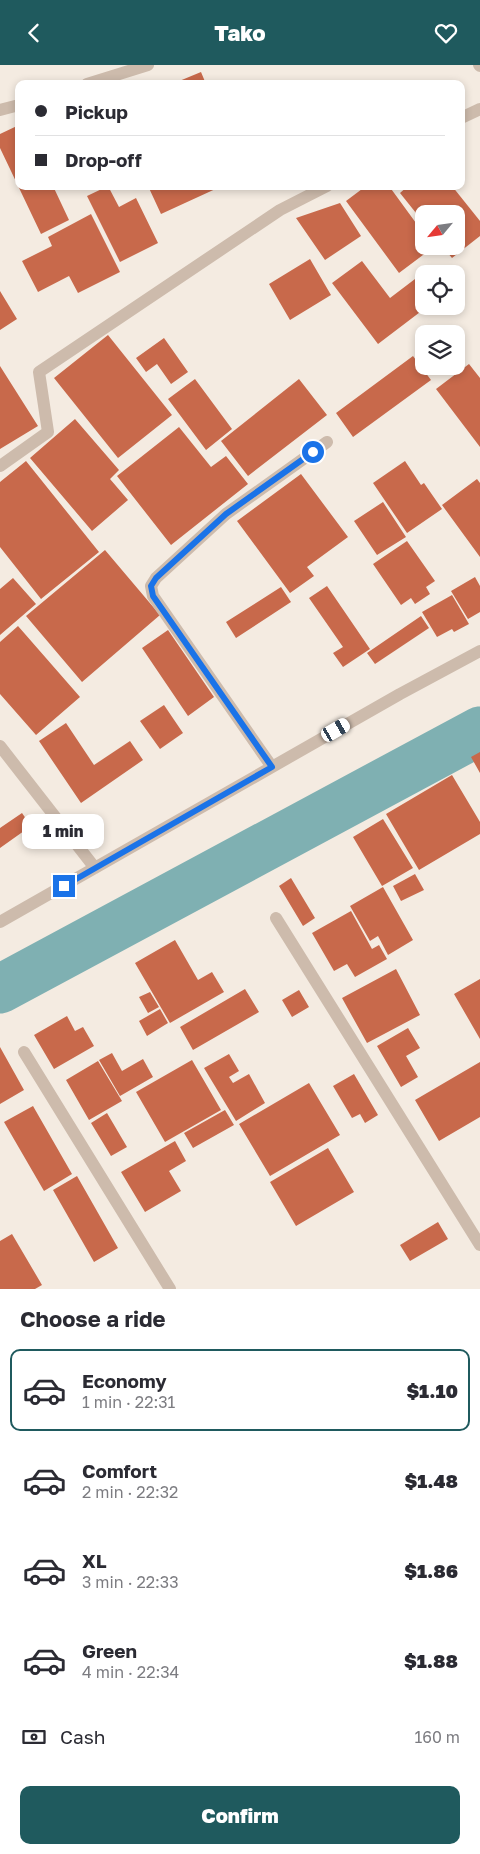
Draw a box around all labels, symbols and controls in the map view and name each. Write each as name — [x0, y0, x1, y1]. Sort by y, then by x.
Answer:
icon: back — [20, 19, 48, 47]
text: Tako — [214, 19, 266, 46]
icon: heart — [432, 19, 460, 47]
text: Pickup — [65, 100, 128, 123]
text: Drop-off — [65, 148, 142, 171]
north arrow — [415, 205, 465, 255]
map controls — [415, 205, 465, 375]
button: locate — [415, 265, 465, 315]
button: layers — [415, 325, 465, 375]
route start — [302, 441, 324, 463]
car — [319, 716, 352, 744]
callout: 1 min — [23, 813, 105, 849]
text: 1 min — [43, 821, 83, 841]
route end — [53, 875, 75, 897]
text: Choose a ride — [20, 1305, 166, 1332]
icon: car — [22, 1368, 67, 1413]
text: Economy — [82, 1369, 167, 1392]
text: $1.10 — [406, 1379, 458, 1402]
text: 1 min · 22:31 — [82, 1392, 175, 1412]
icon: car — [22, 1458, 67, 1503]
text: Comfort — [82, 1459, 157, 1482]
text: $1.48 — [404, 1469, 458, 1492]
text: 2 min · 22:32 — [82, 1482, 178, 1502]
icon: car — [22, 1548, 67, 1593]
text: XL — [82, 1549, 107, 1572]
text: $1.86 — [404, 1559, 458, 1582]
text: 3 min · 22:33 — [82, 1572, 179, 1592]
icon: car — [22, 1638, 67, 1683]
text: Green — [82, 1639, 137, 1662]
text: $1.88 — [404, 1649, 458, 1672]
text: 4 min · 22:34 — [82, 1662, 179, 1682]
icon: cash — [20, 1723, 48, 1751]
text: Cash — [60, 1725, 105, 1748]
text: 160 m — [414, 1727, 460, 1747]
button: Confirm — [20, 1786, 460, 1844]

